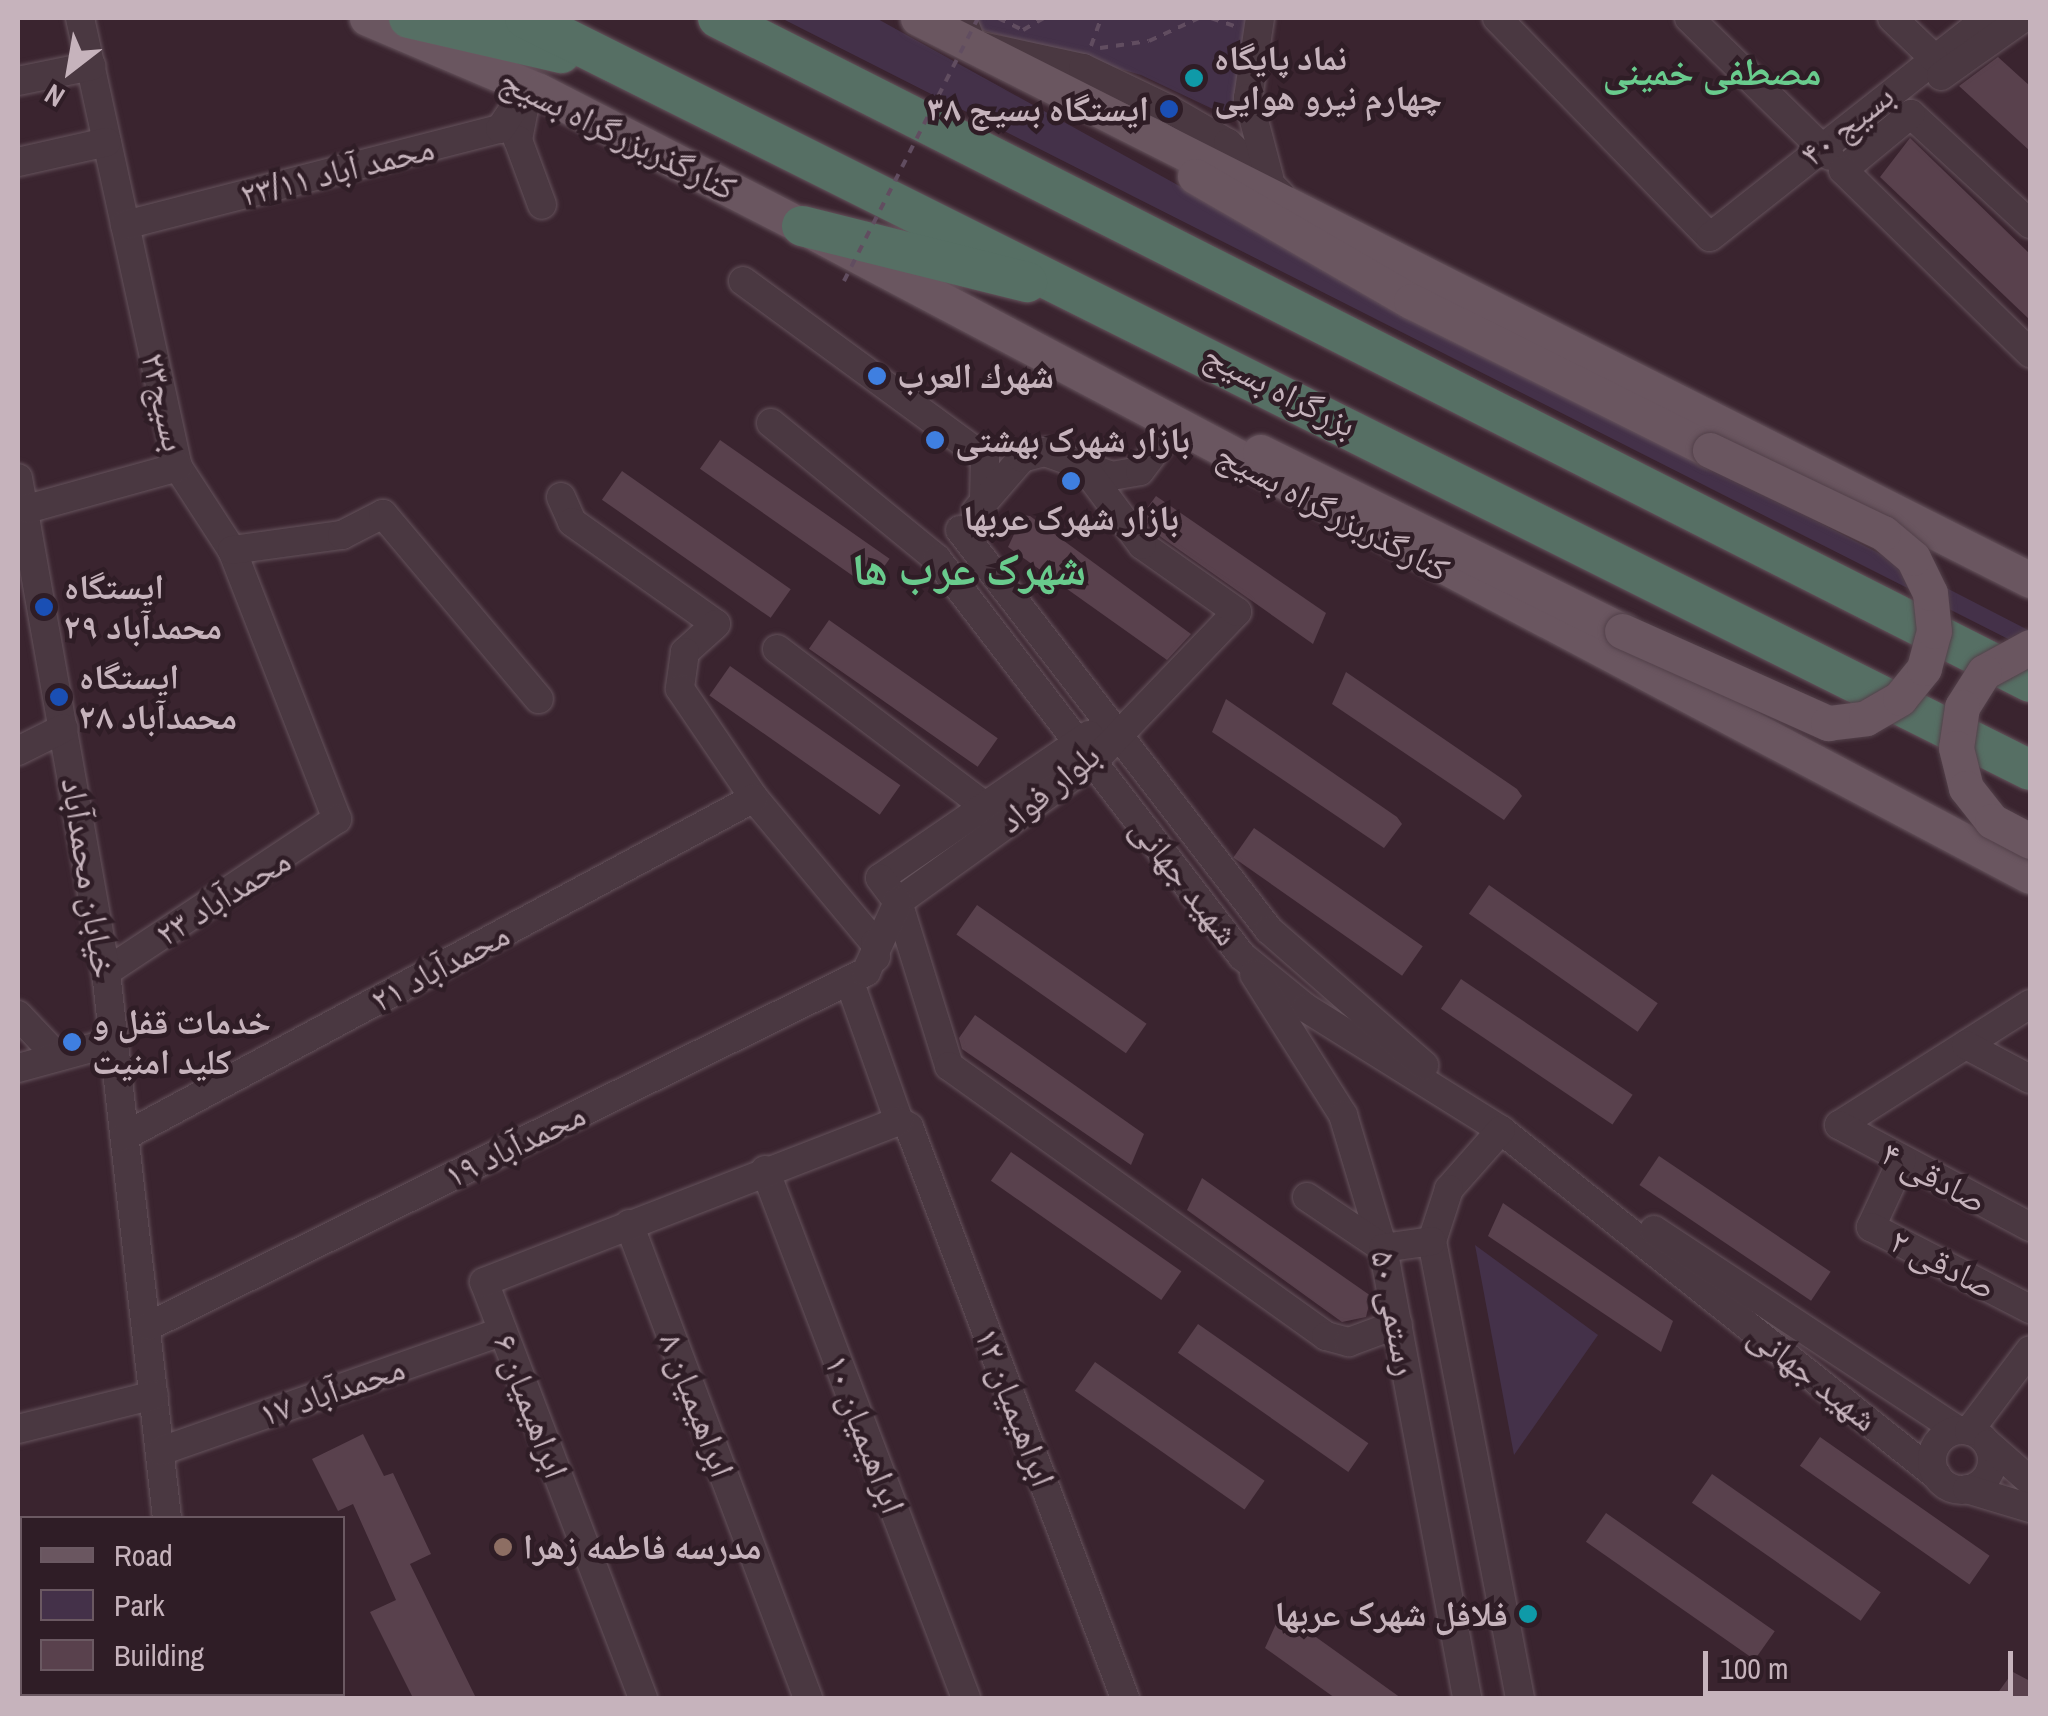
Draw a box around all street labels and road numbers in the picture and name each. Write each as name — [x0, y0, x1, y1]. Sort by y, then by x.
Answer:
street label: کنارگذربزرگراه بسیج — [493, 59, 743, 209]
street label: بسیج ۴۰ — [1792, 75, 1902, 175]
street label: محمد آباد ۲۳/۱۱ — [236, 127, 438, 215]
street label: بزرگراه بسیج — [1197, 334, 1363, 446]
street label: بسیج۲۳ — [132, 348, 196, 456]
street label: کنارگذربزرگراه بسیج — [1210, 433, 1456, 591]
street label: بلوار فواد — [990, 734, 1108, 842]
street label: خیابان محمدآباد — [52, 775, 126, 981]
street label: شهید جهانی — [1122, 808, 1248, 954]
street label: محمدآباد ۲۳ — [148, 839, 298, 955]
street label: محمدآباد ۲۱ — [363, 913, 517, 1021]
street label: محمدآباد ۱۹ — [438, 1093, 592, 1197]
street label: صادقی ۴ — [1874, 1132, 1994, 1222]
street label: صادقی ۲ — [1883, 1220, 2003, 1308]
street label: رستمی ۵۰ — [1362, 1247, 1428, 1379]
street label: شهید جهانی — [1740, 1314, 1886, 1440]
street label: ابراهیمیان ۱۲ — [966, 1322, 1064, 1492]
street label: ابراهیمیان ۸ — [650, 1327, 744, 1483]
street label: ابراهیمیان ۶ — [484, 1328, 578, 1484]
street label: محمدآباد ۱۷ — [254, 1347, 410, 1435]
street label: ابراهیمیان ۱۰ — [816, 1349, 914, 1519]

